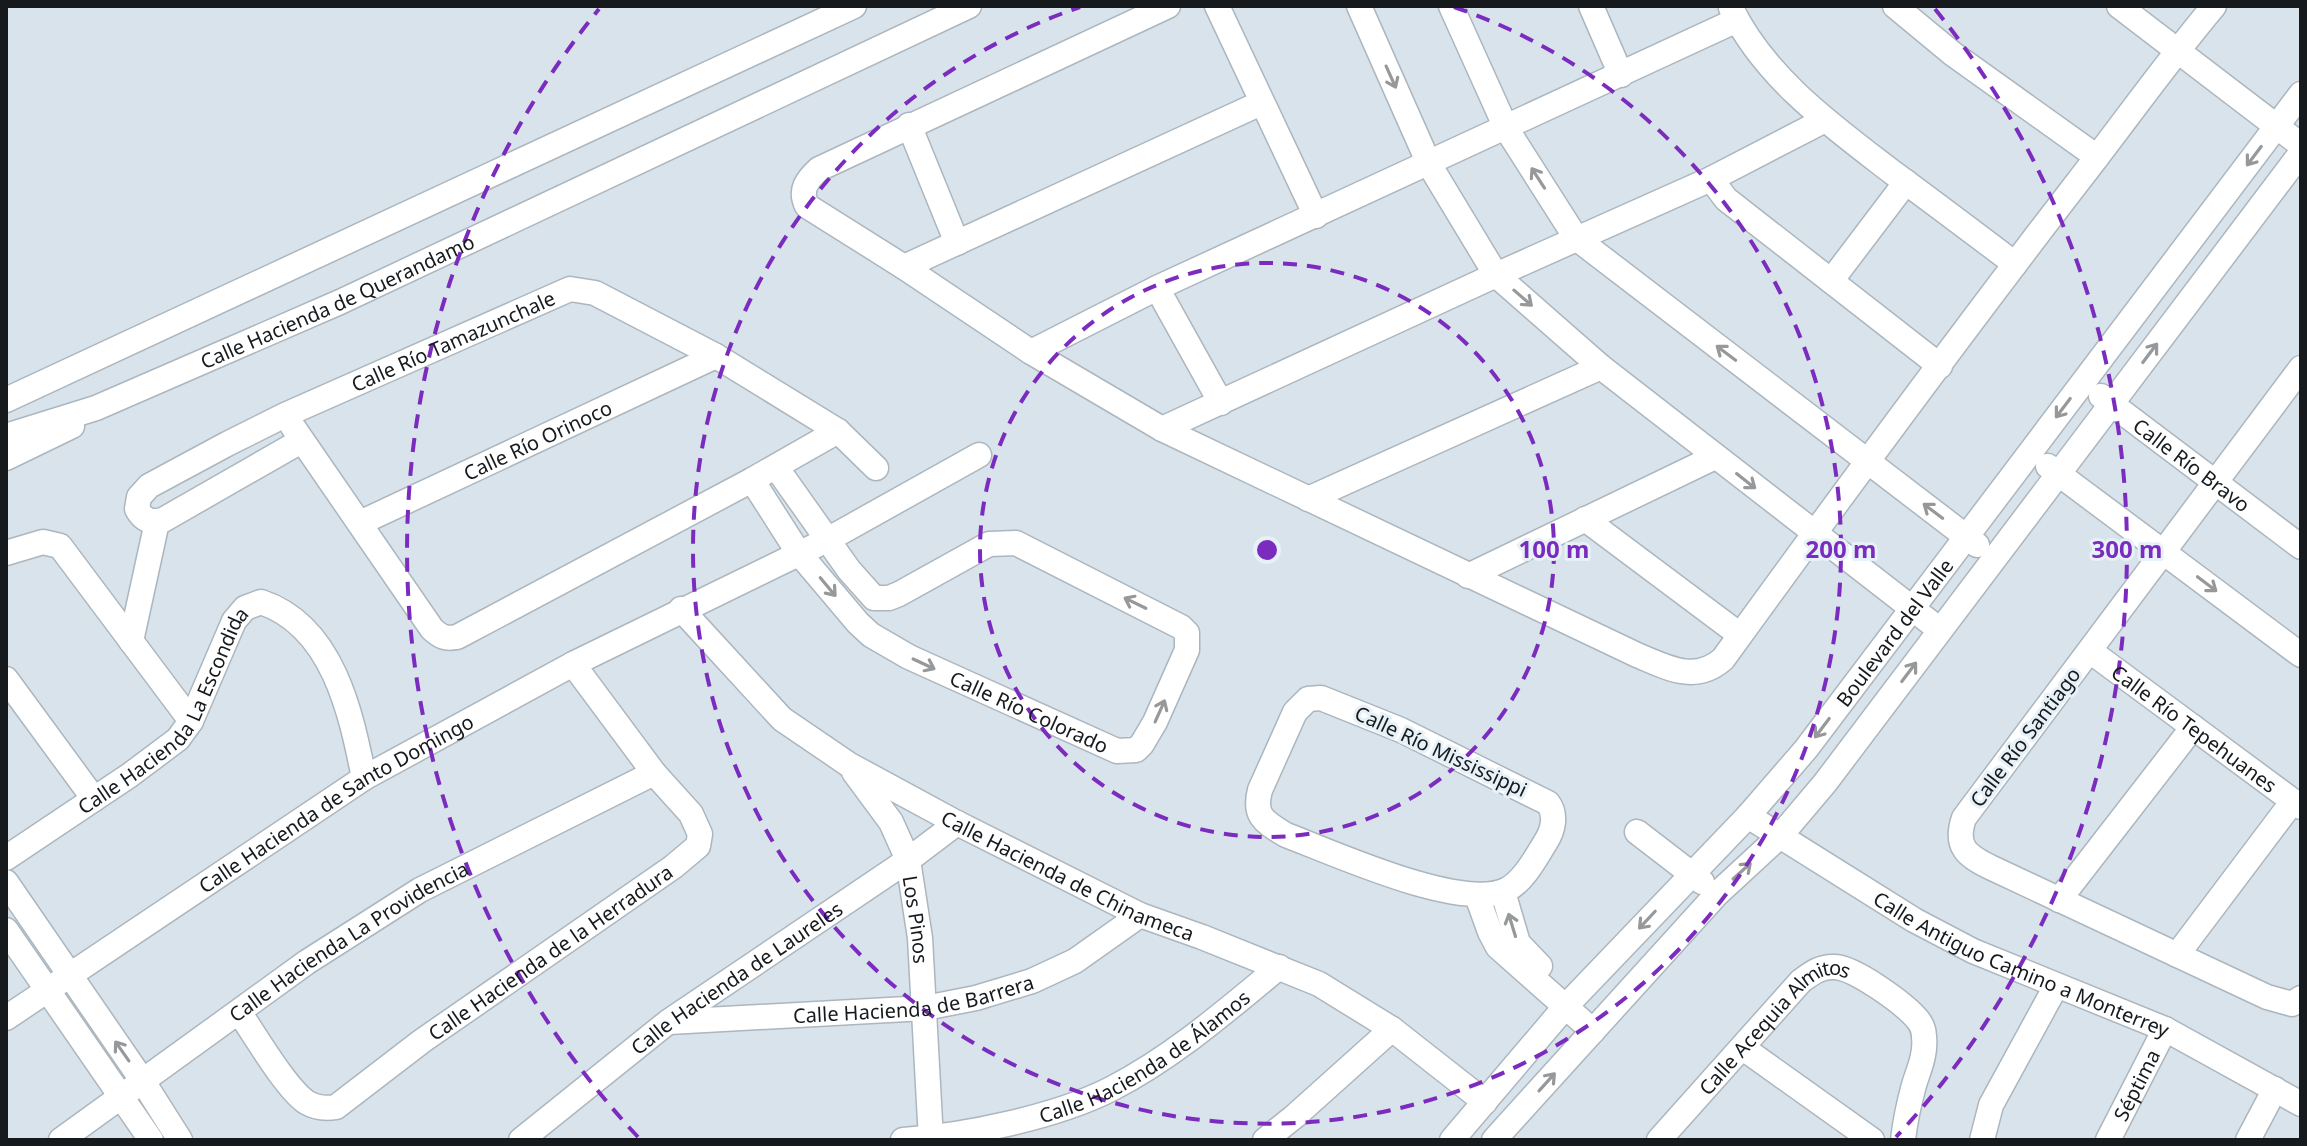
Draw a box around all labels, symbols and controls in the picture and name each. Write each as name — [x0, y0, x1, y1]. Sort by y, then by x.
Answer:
one-way arrow — [1384, 65, 1399, 89]
one-way arrow — [2245, 145, 2262, 166]
one-way arrow — [1529, 168, 1546, 190]
street label: Calle Hacienda de Querandamo — [196, 227, 478, 375]
street label: Calle Río Tamazunchale — [347, 284, 559, 398]
one-way arrow — [1513, 289, 1533, 307]
one-way arrow — [2141, 343, 2158, 364]
one-way arrow — [1716, 344, 1737, 361]
street label: Calle Río Orinoco — [459, 393, 616, 486]
one-way arrow — [2055, 397, 2071, 419]
street label: Calle Río Bravo — [2128, 412, 2256, 518]
one-way arrow — [1735, 472, 1756, 490]
one-way arrow — [1923, 502, 1944, 519]
text: 100 m — [1519, 532, 1589, 565]
text: 200 m — [1806, 532, 1876, 565]
text: 300 m — [2092, 532, 2162, 565]
centre of rings — [1253, 536, 1281, 564]
street label: Boulevard del Valle — [1830, 553, 1959, 712]
one-way arrow — [2195, 576, 2217, 593]
one-way arrow — [819, 577, 837, 597]
one-way arrow — [1124, 595, 1148, 610]
street label: Calle Hacienda La Escondida — [72, 601, 254, 820]
one-way arrow — [912, 657, 936, 672]
street label: Calle Río Tepehuanes — [2106, 658, 2283, 798]
one-way arrow — [1900, 662, 1917, 683]
street label: Calle Río Santiago — [1964, 662, 2086, 812]
street label: Calle Río Colorado — [946, 664, 1113, 759]
one-way arrow — [1153, 699, 1168, 723]
street label: Calle Río Mississippi — [1350, 699, 1532, 803]
street label: Calle Hacienda de Santo Domingo — [193, 707, 478, 899]
one-way arrow — [1814, 717, 1831, 738]
street label: Calle Hacienda de Chinameca — [937, 804, 1198, 947]
street label: Calle Hacienda La Providencia — [223, 855, 473, 1028]
street label: Calle Hacienda de la Herradura — [423, 858, 678, 1046]
one-way arrow — [1732, 862, 1752, 880]
street label: Los Pinos — [897, 874, 935, 964]
street label: Calle Antiguo Camino a Monterrey — [1869, 885, 2174, 1043]
street label: Calle Hacienda de Laureles — [625, 895, 848, 1060]
one-way arrow — [1638, 910, 1657, 930]
one-way arrow — [1504, 912, 1519, 938]
street label: Calle Acequia Almitos — [1692, 953, 1855, 1100]
street label: Calle Hacienda de Barrera — [792, 968, 1037, 1029]
street label: Calle Hacienda de Álamos — [1036, 984, 1255, 1129]
one-way arrow — [114, 1041, 130, 1063]
street label: Séptima — [2107, 1044, 2166, 1125]
one-way arrow — [1537, 1072, 1556, 1092]

